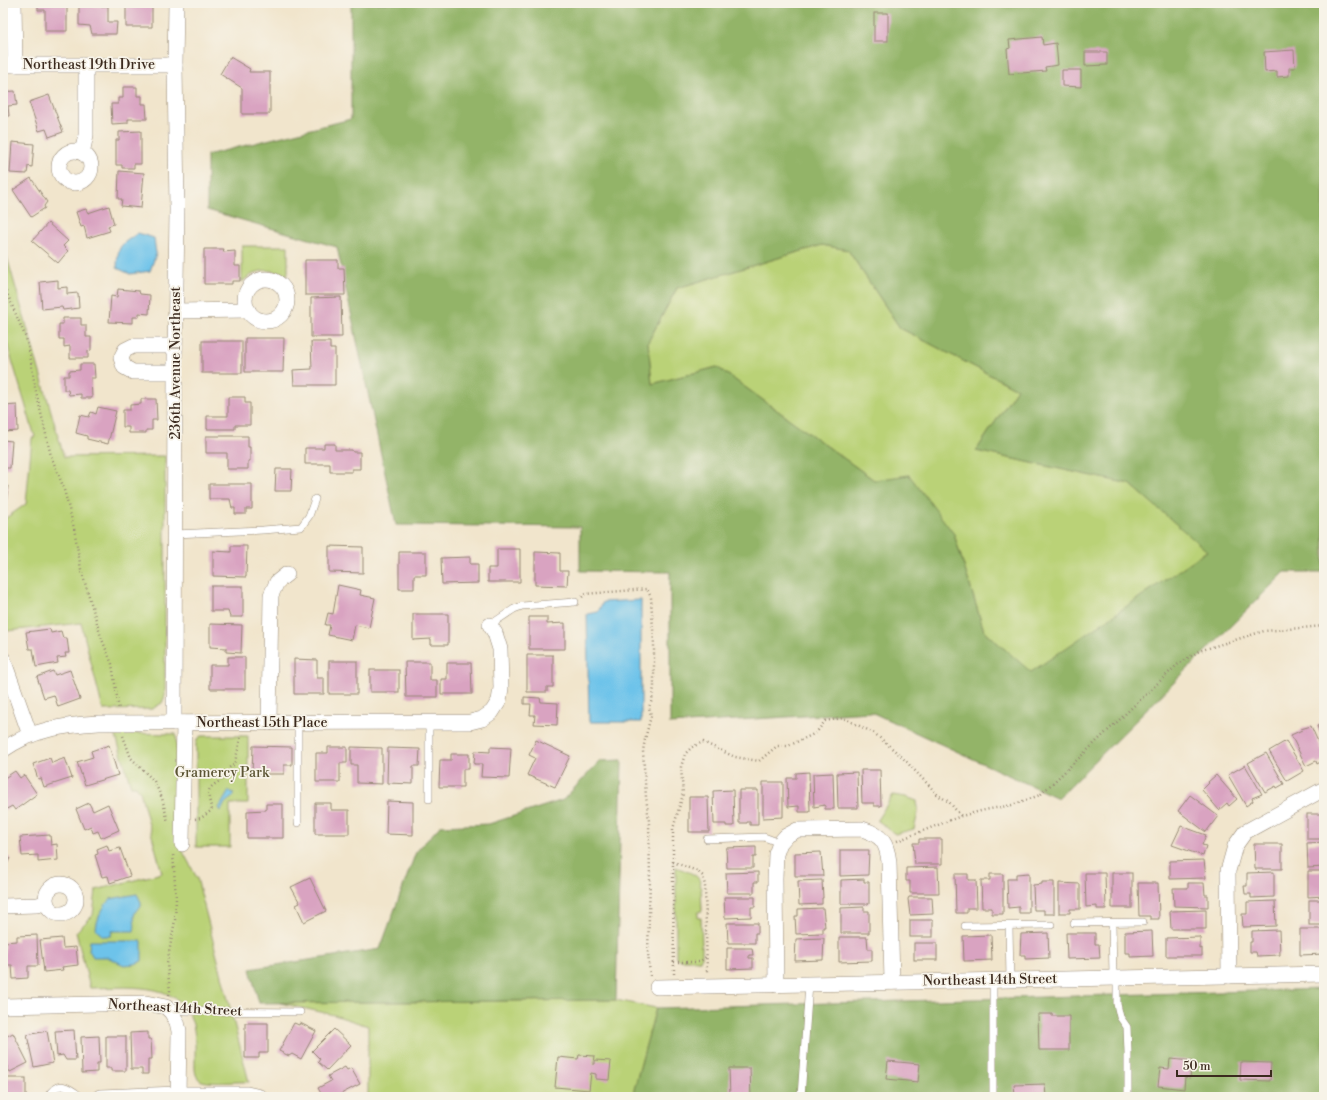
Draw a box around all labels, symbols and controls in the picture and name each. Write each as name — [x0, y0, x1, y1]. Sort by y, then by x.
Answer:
street label: Northeast 19th Drive — [23, 56, 155, 74]
street label: 236th Avenue Northeast — [167, 286, 185, 439]
street label: Northeast 15th Place — [196, 714, 328, 732]
park label: Gramercy Park — [175, 764, 270, 782]
street label: Northeast 14th Street — [923, 970, 1057, 990]
street label: Northeast 14th Street — [107, 995, 243, 1021]
scale bar — [1177, 1052, 1271, 1078]
text: 50 m — [1183, 1059, 1211, 1074]

